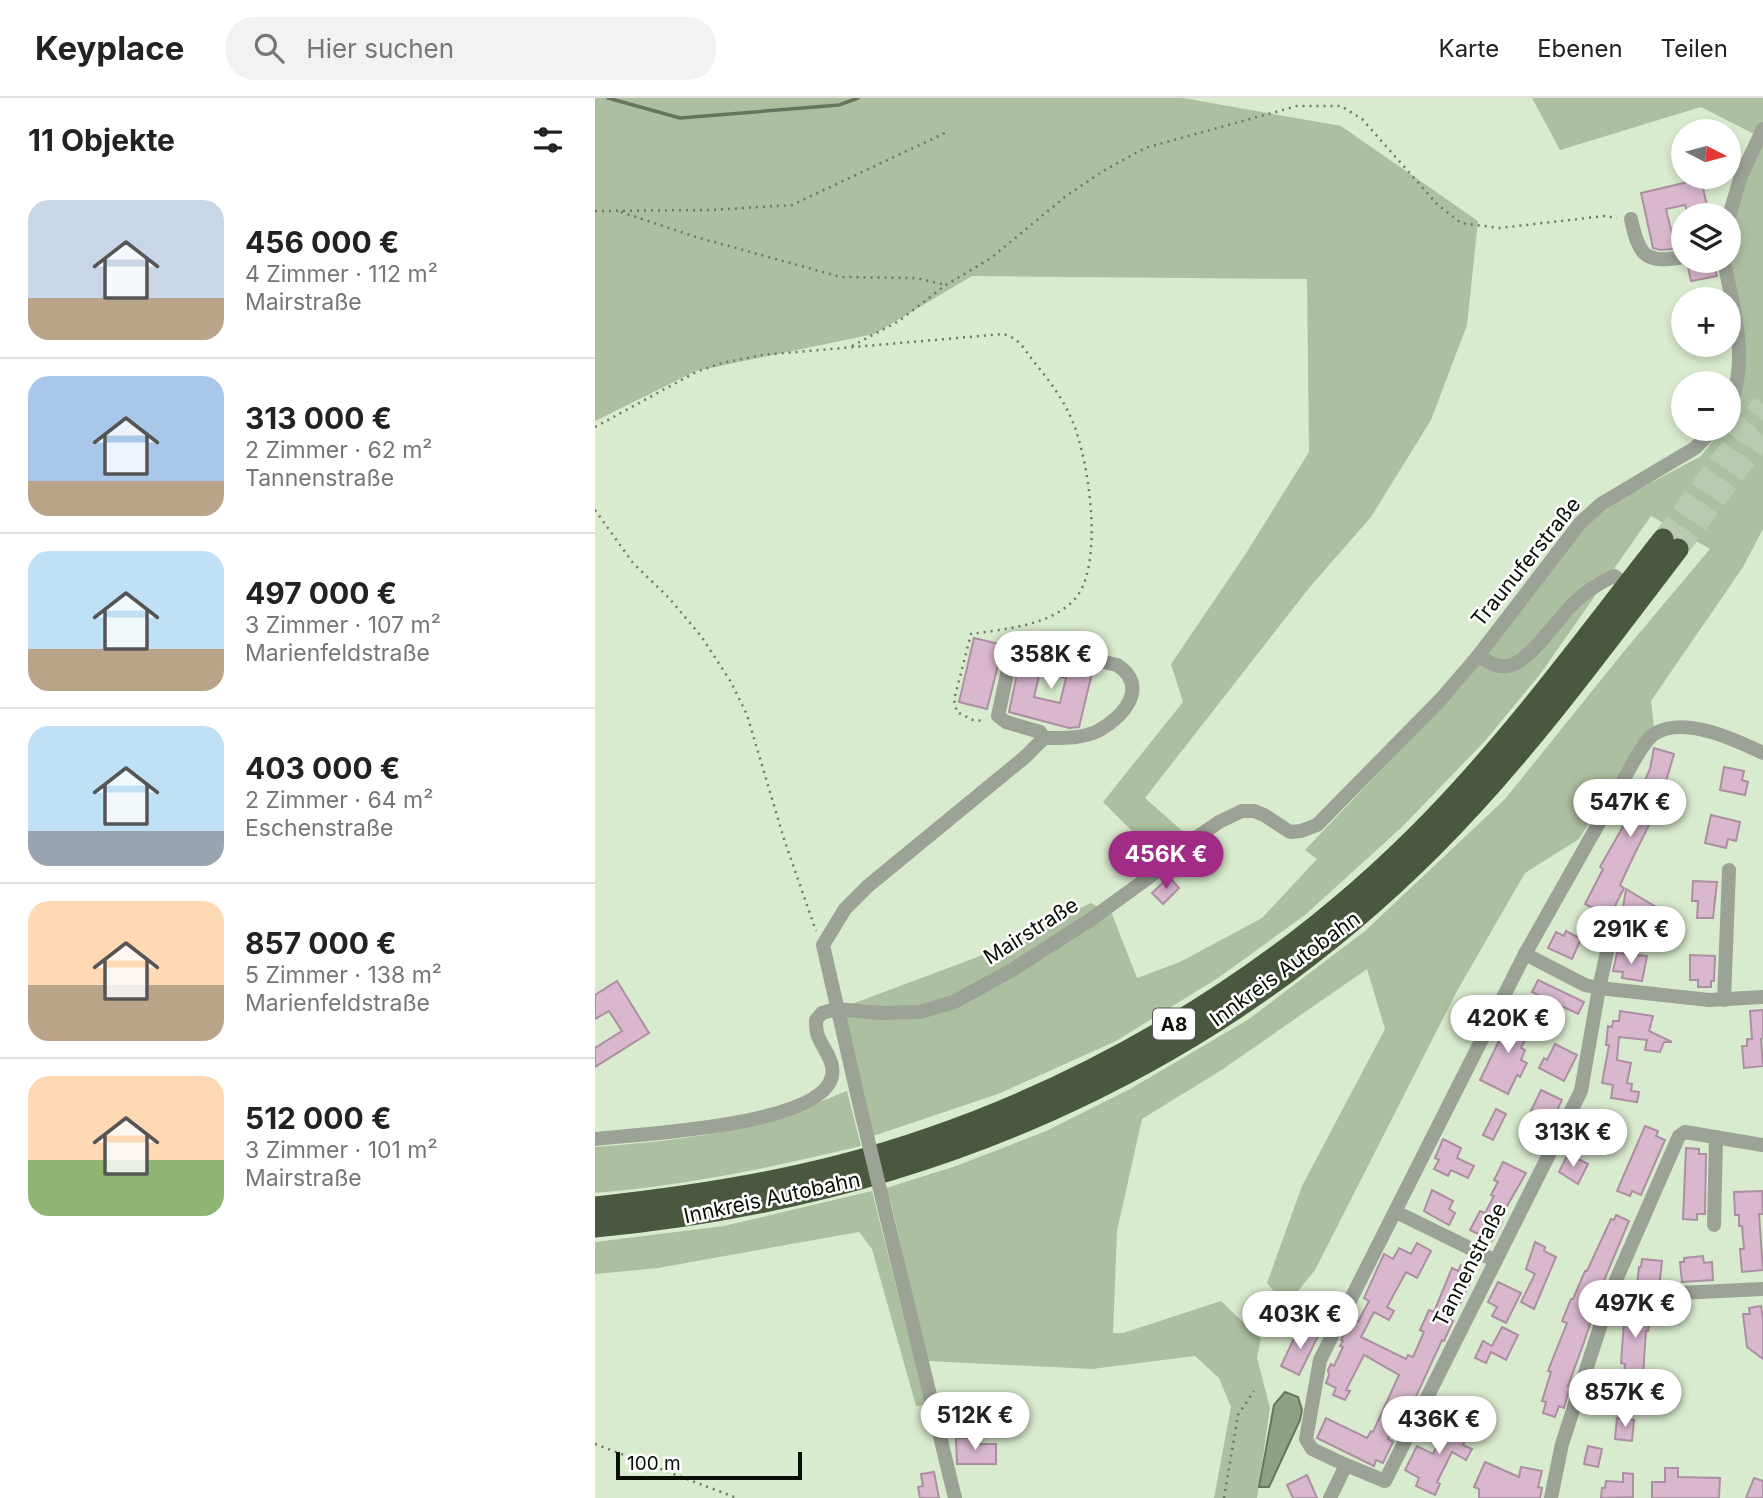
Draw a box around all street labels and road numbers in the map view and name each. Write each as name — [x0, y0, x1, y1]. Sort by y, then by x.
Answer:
street label: Traunuferstraße — [1466, 492, 1585, 632]
street label: Mairstraße — [979, 892, 1083, 969]
street label: Innkreis Autobahn — [1205, 906, 1365, 1032]
road number: A8 — [1153, 1008, 1195, 1040]
street label: Innkreis Autobahn — [681, 1167, 862, 1228]
street label: Tannenstraße — [1428, 1198, 1512, 1331]

